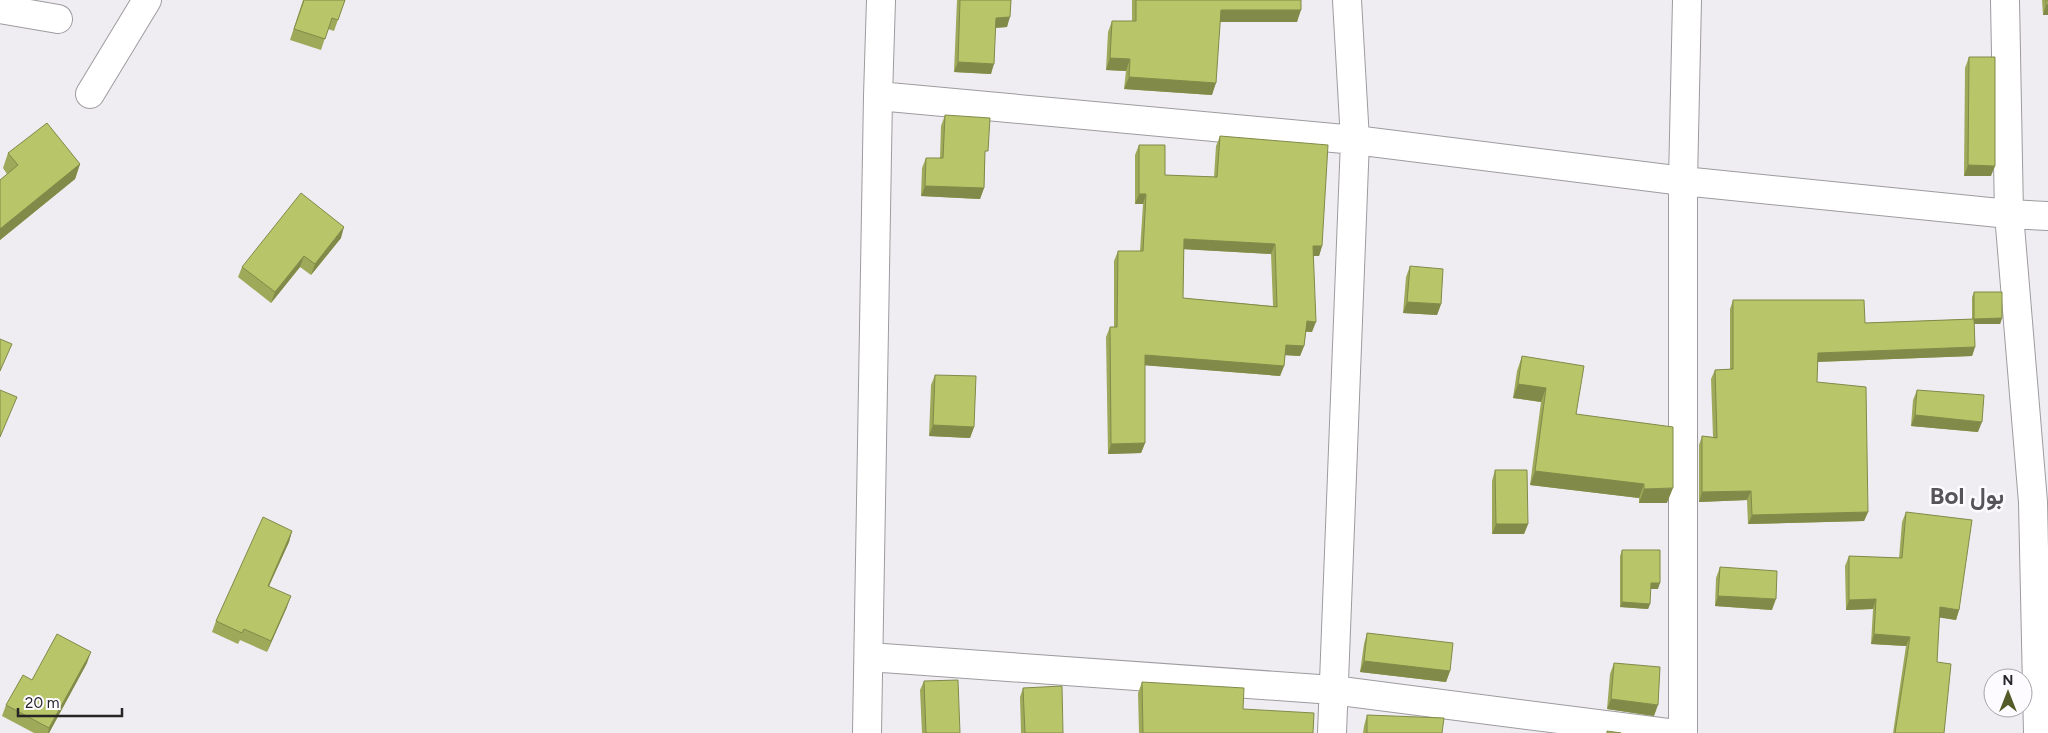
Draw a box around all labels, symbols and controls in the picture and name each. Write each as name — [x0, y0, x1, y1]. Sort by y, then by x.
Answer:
district label: Bol بول — [1930, 481, 2004, 511]
north arrow — [1983, 668, 2033, 718]
text: N — [2003, 672, 2013, 689]
scale bar — [18, 686, 121, 718]
text: 20 m — [25, 694, 59, 712]

